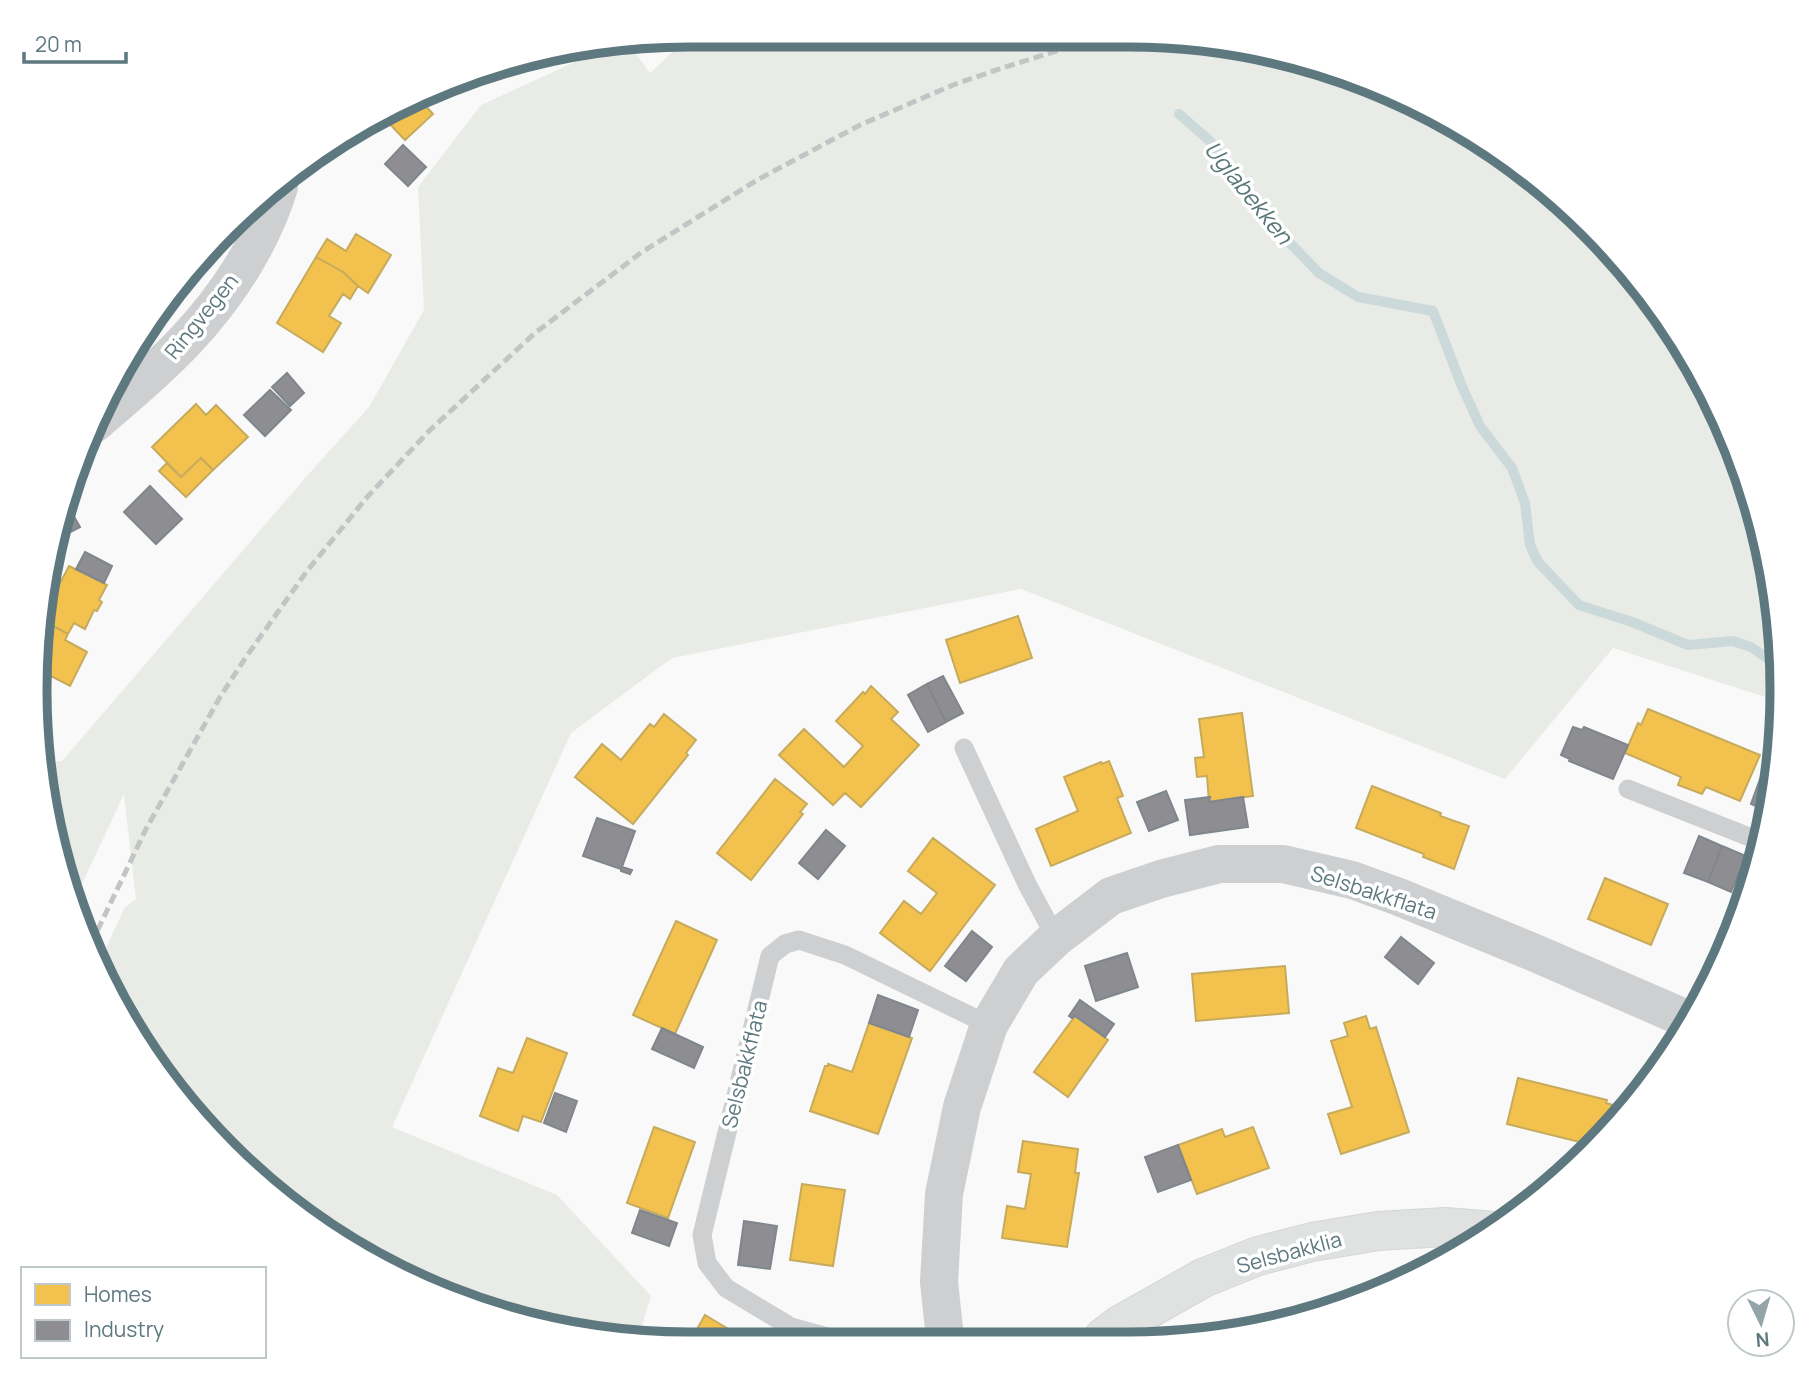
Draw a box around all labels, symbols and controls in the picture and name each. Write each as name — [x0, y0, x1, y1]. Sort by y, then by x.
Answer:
scale bar — [24, 21, 126, 65]
text: 20 m — [35, 30, 82, 58]
water label: Uglabekken — [1197, 134, 1301, 251]
street label: Ringvegen — [158, 267, 244, 365]
street label: Selsbakkflata — [1307, 858, 1441, 926]
street label: Selsbakkflata — [715, 997, 773, 1131]
street label: Selsbakklia — [1233, 1225, 1345, 1279]
legend — [21, 1267, 266, 1358]
text: Homes — [84, 1280, 152, 1308]
north arrow — [1726, 1288, 1796, 1358]
text: Industry — [84, 1315, 164, 1343]
text: N — [1755, 1326, 1770, 1353]

